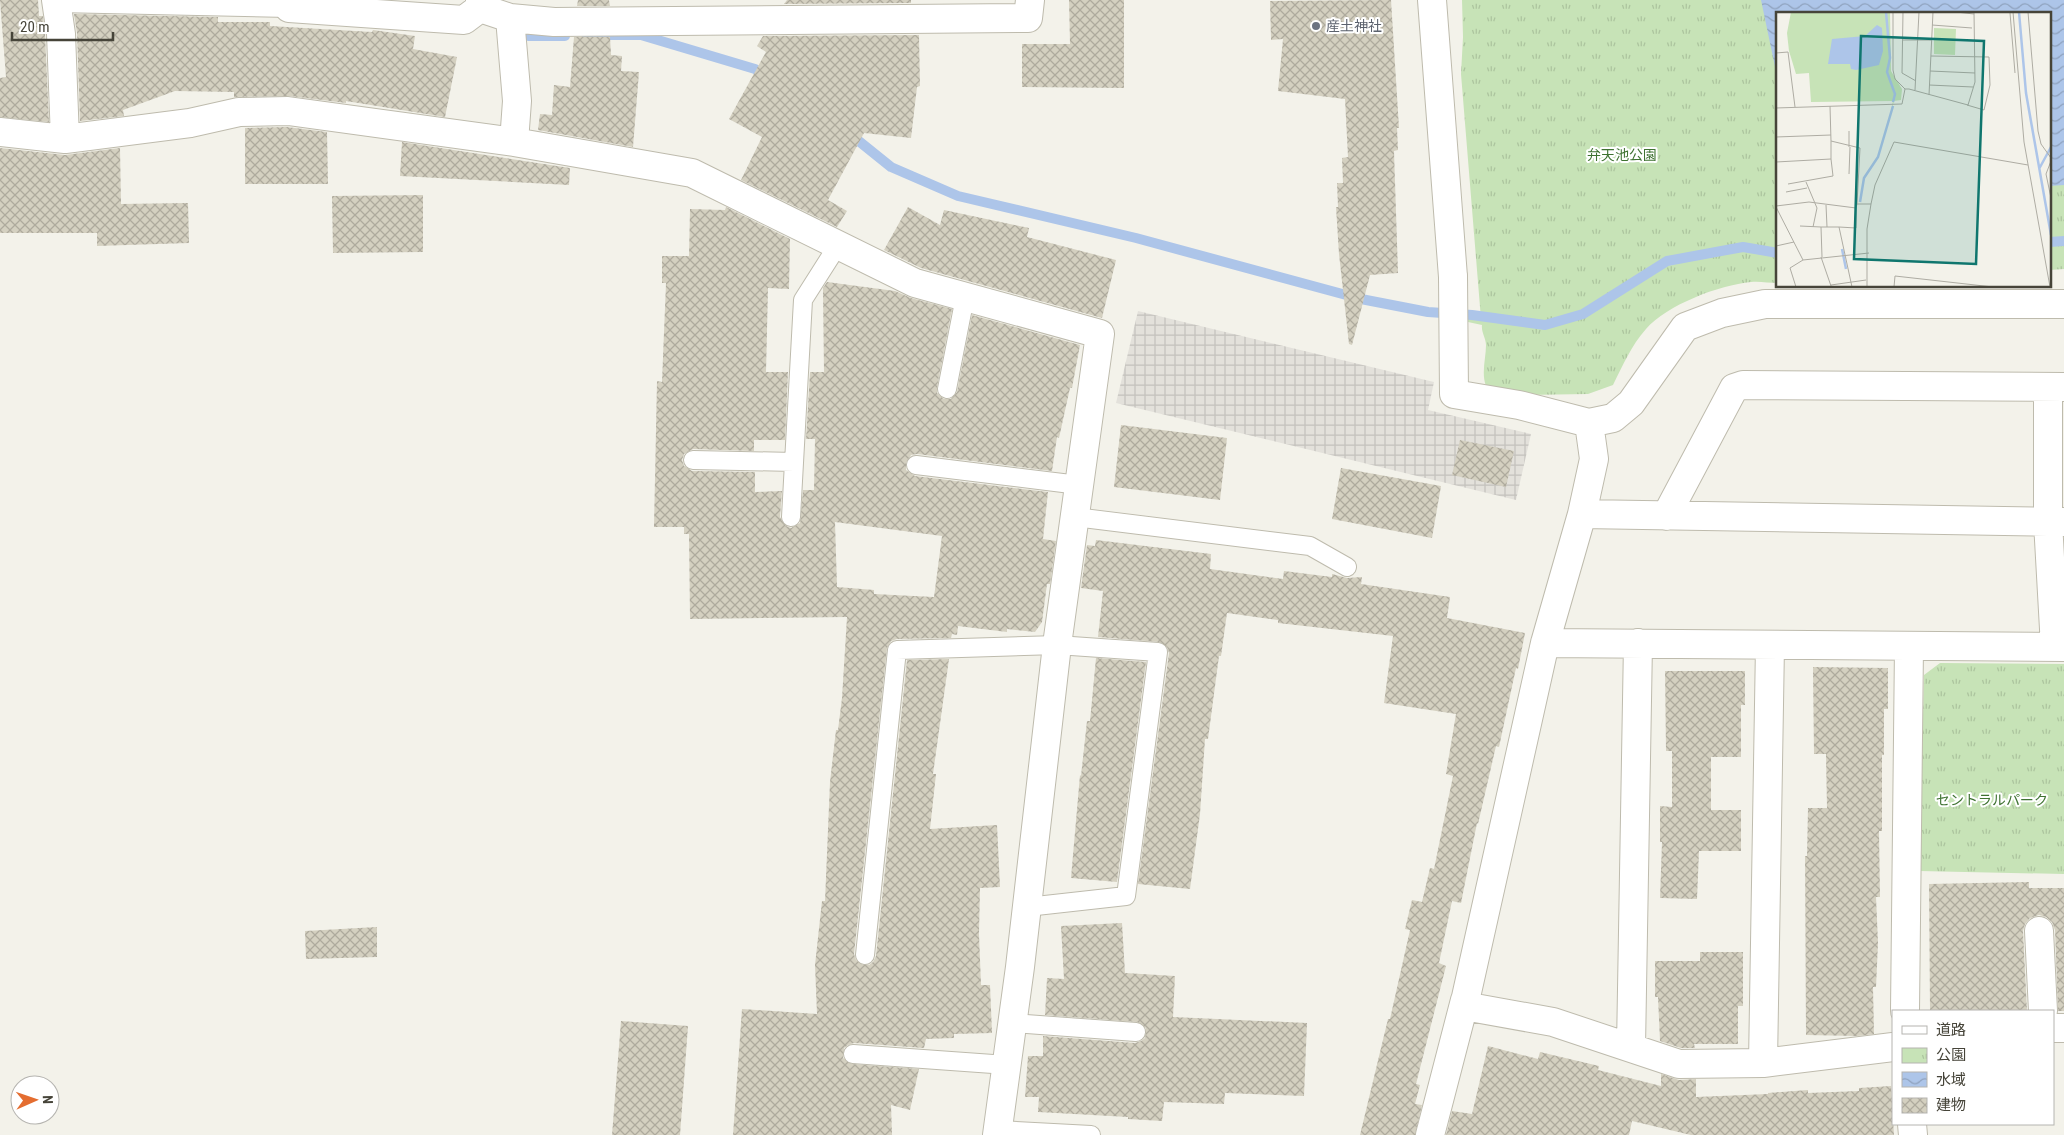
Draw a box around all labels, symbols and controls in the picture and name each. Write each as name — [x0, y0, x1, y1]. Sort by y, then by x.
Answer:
scale bar — [12, 10, 114, 42]
inset map — [1776, 12, 2052, 288]
text: 20 m — [20, 18, 50, 36]
place label: 産土神社 — [1326, 18, 1382, 34]
marker: 産土神社 — [1310, 20, 1322, 32]
park label: 弁天池公園 — [1587, 147, 1657, 163]
park label: セントラルパーク — [1936, 792, 2048, 808]
legend — [1892, 1010, 2054, 1125]
text: 道路 — [1936, 1021, 1966, 1039]
text: 公園 — [1936, 1046, 1966, 1064]
text: 水域 — [1936, 1071, 1966, 1089]
north arrow — [10, 1075, 60, 1125]
text: N — [40, 1095, 56, 1104]
text: 建物 — [1936, 1096, 1966, 1114]

